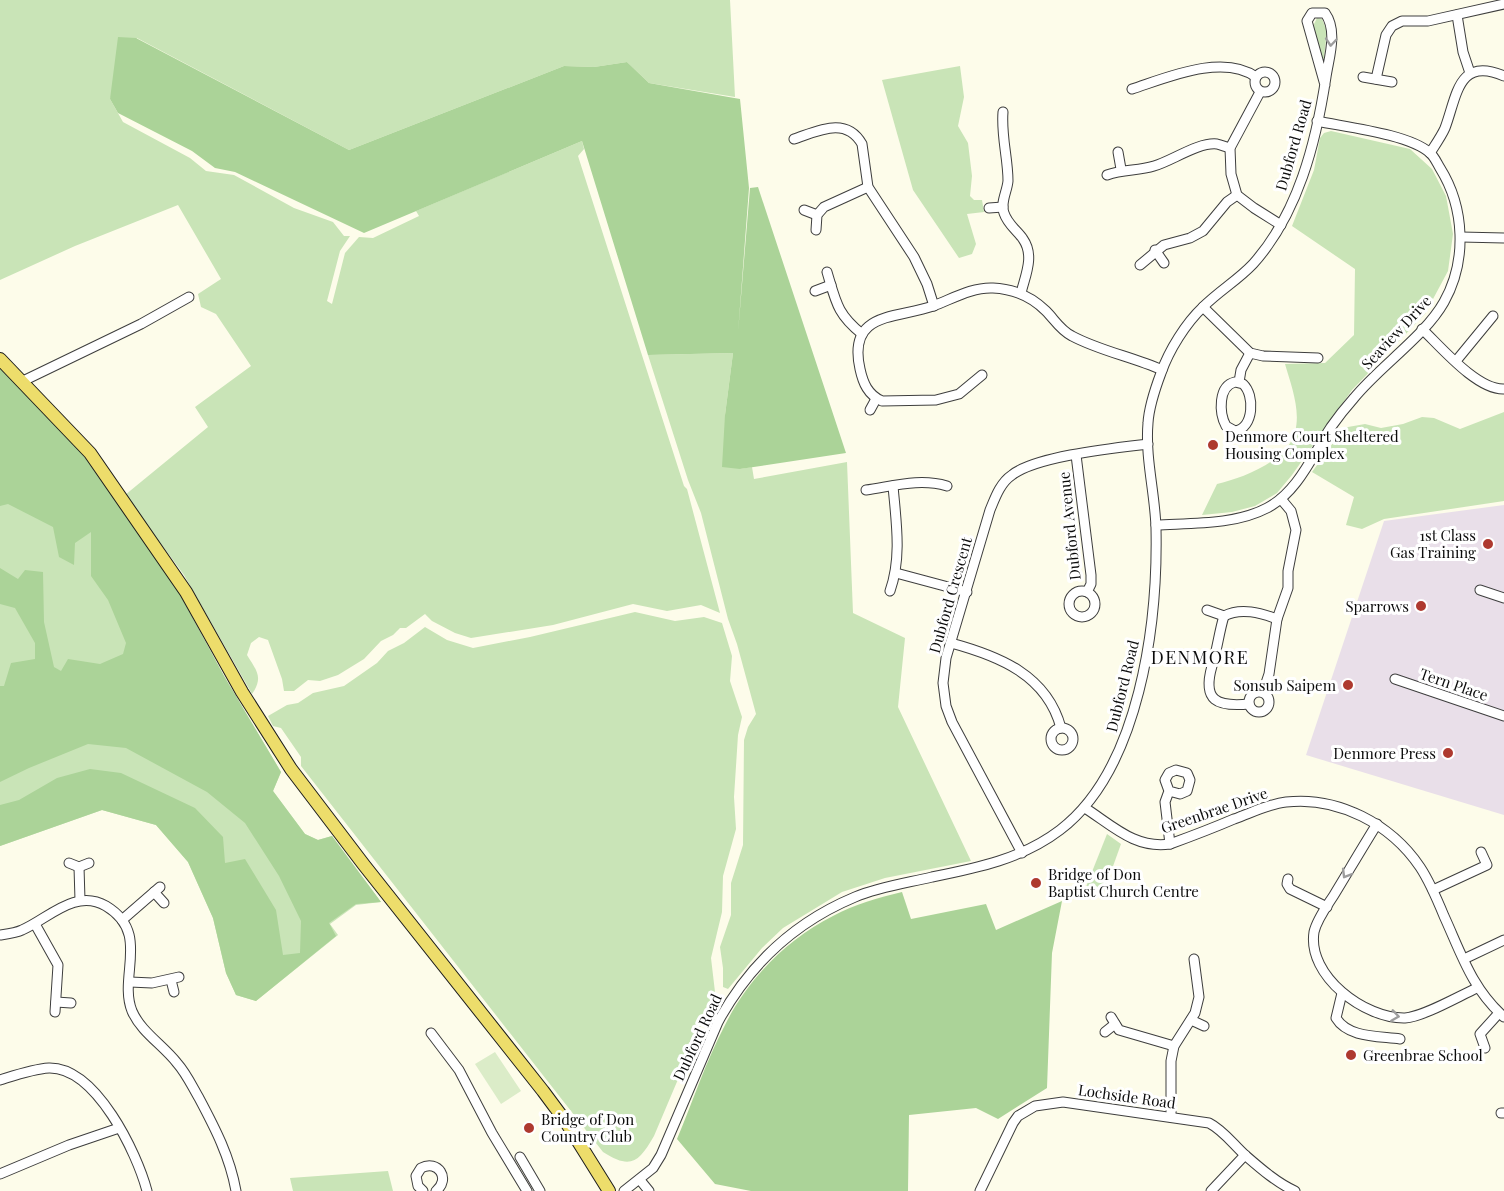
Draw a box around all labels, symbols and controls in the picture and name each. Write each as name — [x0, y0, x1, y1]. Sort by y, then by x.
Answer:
one-way arrow — [1325, 38, 1338, 47]
street label: Dubford Road — [1270, 97, 1316, 193]
street label: Seaview Drive — [1357, 291, 1435, 373]
place label: Denmore Court Sheltered Housing Complex — [1225, 426, 1399, 463]
marker: Denmore Court Sheltered Housing Complex — [1206, 438, 1220, 452]
street label: Dubford Avenue — [1053, 471, 1085, 581]
place label: 1st Class Gas Training — [1390, 525, 1476, 562]
street label: Dubford Crescent — [924, 534, 976, 655]
marker: 1st Class Gas Training — [1481, 537, 1495, 551]
place label: Sparrows — [1345, 596, 1409, 616]
marker: Sparrows — [1414, 599, 1428, 613]
street label: Dubford Road — [1101, 638, 1143, 734]
district label: DENMORE — [1151, 645, 1249, 669]
street label: Tern Place — [1417, 663, 1491, 705]
place label: Sonsub Saipem — [1234, 675, 1337, 695]
marker: Sonsub Saipem — [1341, 678, 1355, 692]
place label: Denmore Press — [1333, 743, 1436, 763]
marker: Denmore Press — [1441, 746, 1455, 760]
street label: Greenbrae Drive — [1158, 782, 1270, 838]
place label: Bridge of Don Baptist Church Centre — [1048, 864, 1199, 901]
one-way arrow — [1342, 868, 1354, 878]
marker: Bridge of Don Baptist Church Centre — [1029, 876, 1043, 890]
street label: Dubford Road — [668, 990, 726, 1084]
one-way arrow — [1391, 1010, 1400, 1022]
place label: Greenbrae School — [1363, 1045, 1483, 1065]
marker: Greenbrae School — [1344, 1048, 1358, 1062]
street label: Lochside Road — [1077, 1079, 1177, 1113]
place label: Bridge of Don Country Club — [541, 1109, 634, 1146]
marker: Bridge of Don Country Club — [522, 1121, 536, 1135]

